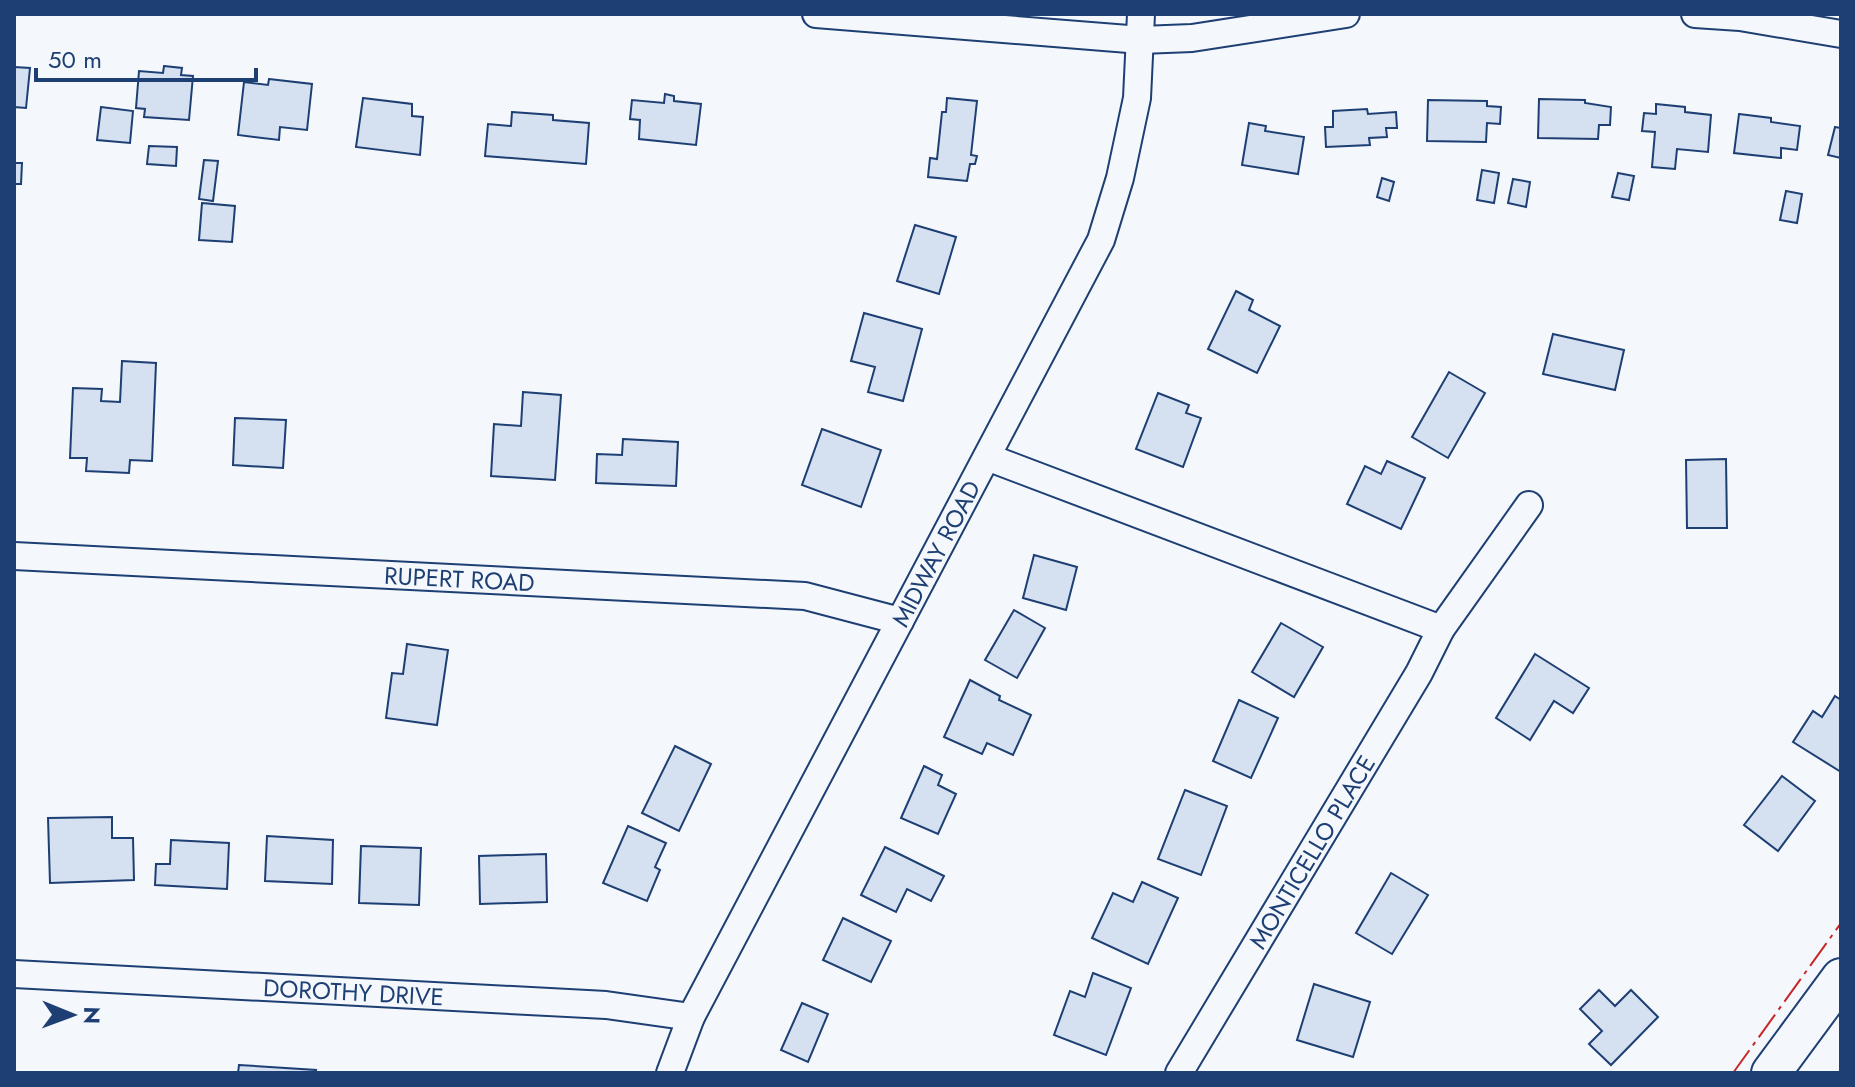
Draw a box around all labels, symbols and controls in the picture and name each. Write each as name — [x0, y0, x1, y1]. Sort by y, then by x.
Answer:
scale bar — [36, 32, 256, 82]
text: 50 m — [48, 42, 102, 77]
street label: MIDWAY ROAD — [883, 474, 989, 633]
street label: RUPERT ROAD — [383, 557, 535, 600]
street label: MONTICELLO PLACE — [1240, 748, 1383, 955]
street label: DOROTHY DRIVE — [262, 970, 445, 1014]
north arrow — [32, 975, 112, 1055]
text: N — [76, 1006, 108, 1024]

